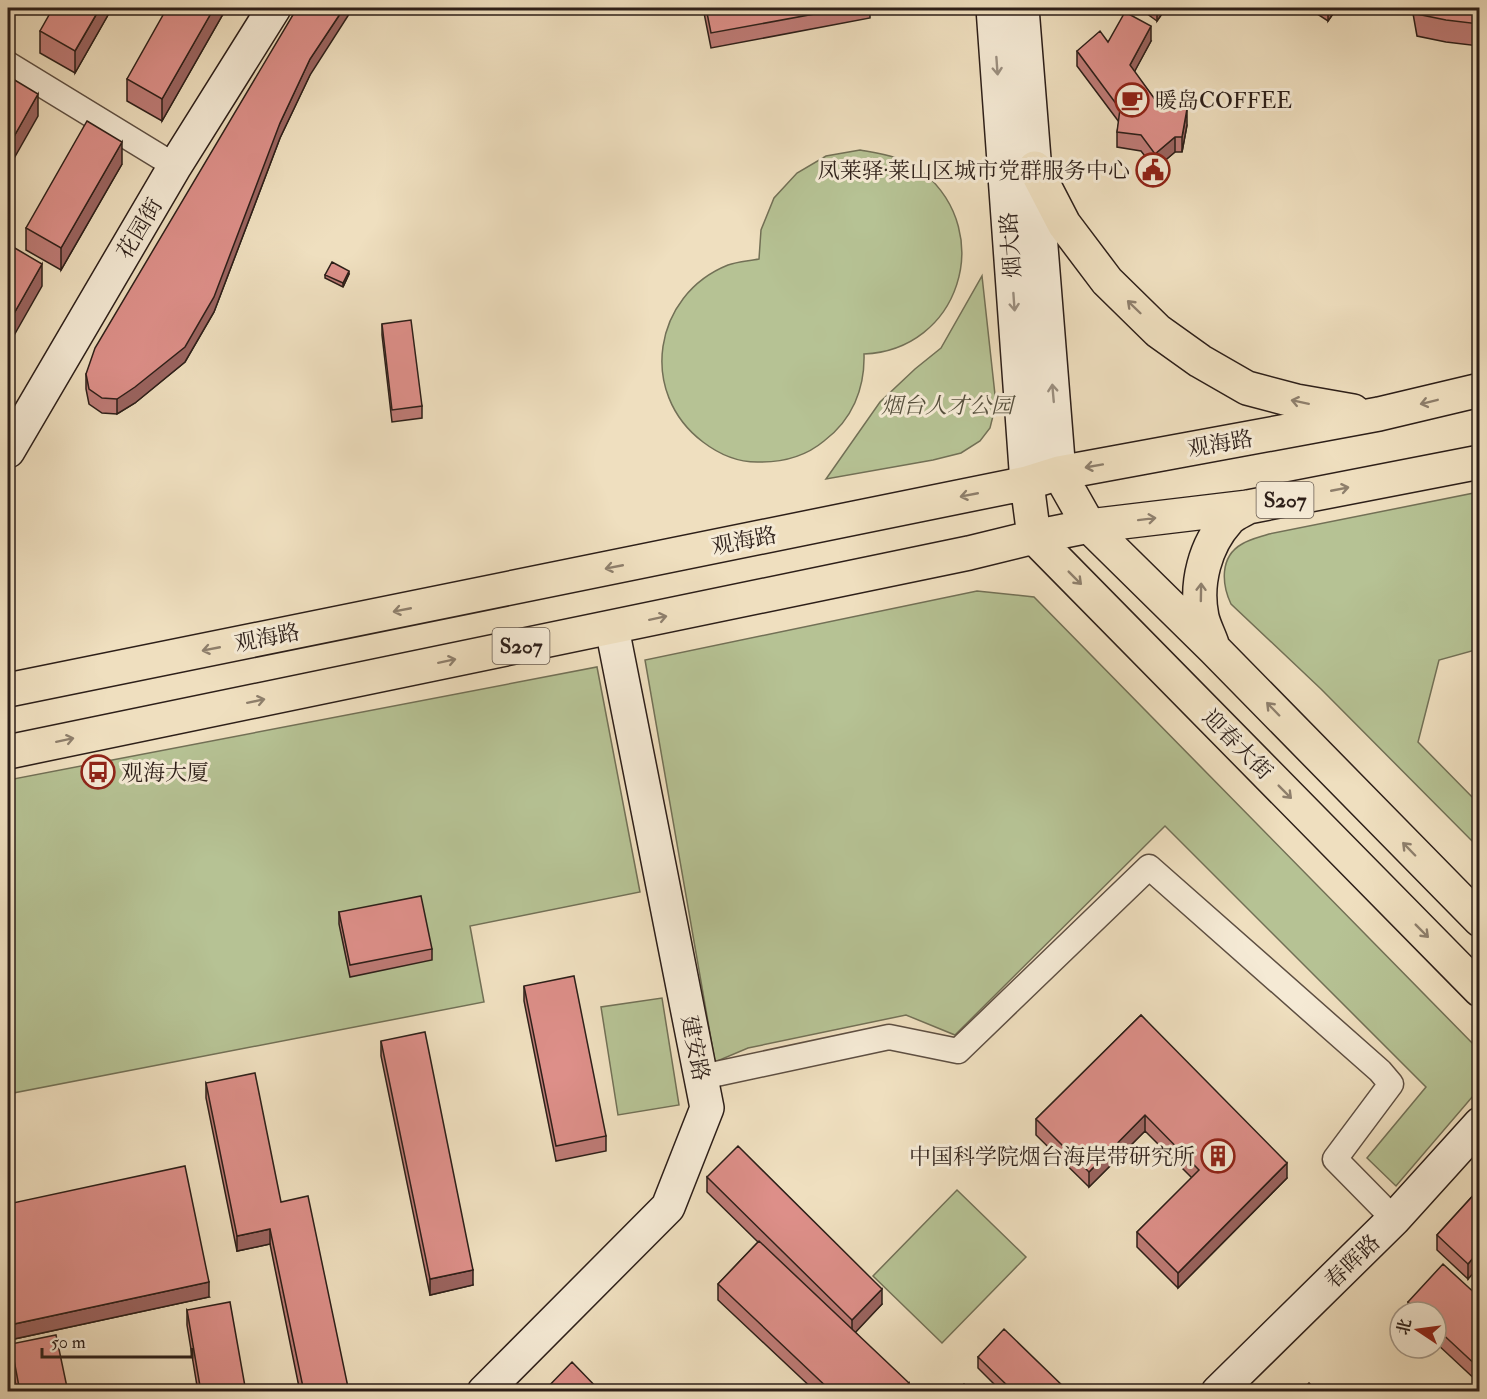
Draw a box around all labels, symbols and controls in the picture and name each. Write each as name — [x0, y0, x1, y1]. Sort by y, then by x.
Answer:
one-way arrow — [992, 55, 1003, 75]
cafe icon: 暖岛COFFEE — [1114, 82, 1150, 118]
place label: 暖岛COFFEE — [1155, 87, 1292, 115]
public building icon: 凤莱驿·莱山区城市党群服务中心 — [1135, 152, 1171, 188]
place label: 凤莱驿·莱山区城市党群服务中心 — [818, 157, 1130, 185]
street label: 花园街 — [111, 193, 169, 264]
street label: 烟大路 — [995, 211, 1027, 279]
one-way arrow — [1009, 292, 1020, 312]
one-way arrow — [1126, 300, 1141, 314]
one-way arrow — [1047, 384, 1058, 404]
park label: 烟台人才公园 — [881, 392, 1016, 420]
one-way arrow — [1291, 396, 1311, 407]
one-way arrow — [1420, 397, 1439, 409]
street label: 观海路 — [1185, 424, 1255, 464]
one-way arrow — [1085, 461, 1104, 472]
road number: S207 — [1256, 482, 1314, 518]
one-way arrow — [1330, 483, 1349, 494]
one-way arrow — [960, 489, 979, 501]
one-way arrow — [1137, 513, 1157, 524]
street label: 观海路 — [709, 521, 779, 561]
one-way arrow — [604, 562, 624, 573]
one-way arrow — [1067, 571, 1082, 586]
one-way arrow — [1195, 583, 1206, 603]
one-way arrow — [393, 605, 412, 616]
one-way arrow — [648, 612, 668, 623]
street label: 观海路 — [232, 618, 302, 658]
road number: S207 — [492, 628, 550, 664]
one-way arrow — [202, 644, 221, 655]
one-way arrow — [437, 655, 456, 667]
one-way arrow — [246, 695, 265, 706]
one-way arrow — [1266, 702, 1280, 717]
street label: 迎春大街 — [1196, 704, 1278, 786]
one-way arrow — [55, 734, 74, 745]
bus stop icon: 观海大厦 — [80, 754, 116, 790]
place label: 观海大厦 — [121, 759, 209, 787]
one-way arrow — [1278, 785, 1292, 800]
one-way arrow — [1402, 841, 1417, 856]
one-way arrow — [1414, 924, 1429, 939]
street label: 建安路 — [675, 1013, 715, 1083]
building icon: 中国科学院烟台海岸带研究所 — [1200, 1138, 1236, 1174]
place label: 中国科学院烟台海岸带研究所 — [909, 1143, 1195, 1171]
street label: 春晖路 — [1319, 1229, 1386, 1295]
north arrow — [1388, 1300, 1448, 1360]
text: 北 — [1393, 1317, 1416, 1337]
scale bar — [42, 1321, 192, 1359]
text: 50 m — [51, 1331, 86, 1354]

